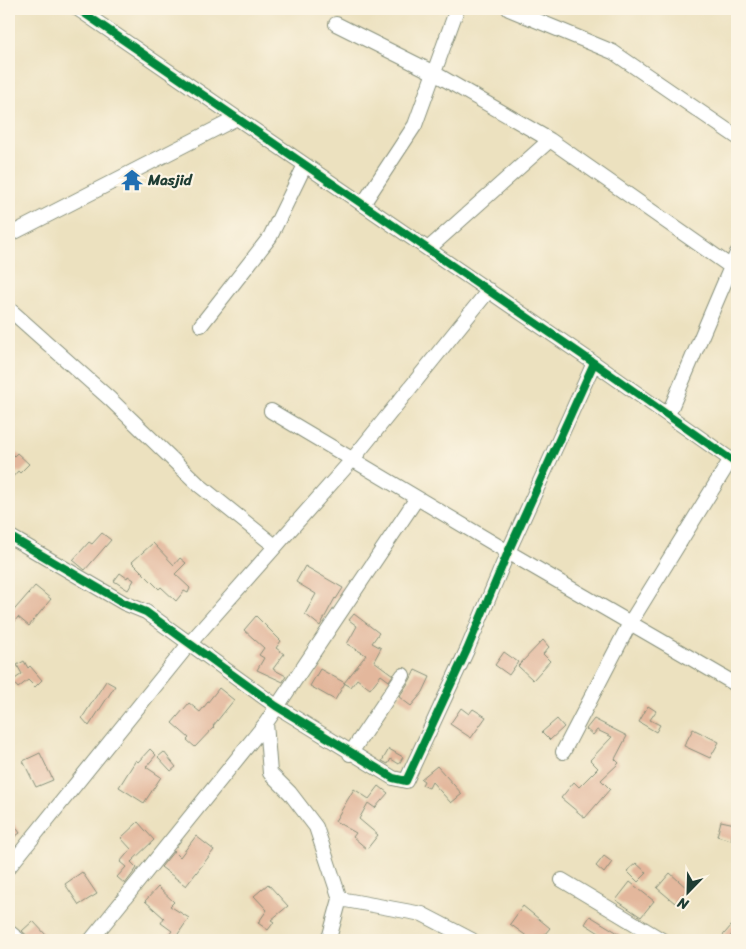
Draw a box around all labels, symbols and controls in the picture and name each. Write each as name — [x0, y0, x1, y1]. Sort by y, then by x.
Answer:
temple icon: Masjid — [119, 167, 145, 193]
place label: Masjid — [147, 167, 194, 193]
north arrow — [664, 866, 714, 916]
text: N — [673, 890, 693, 917]

